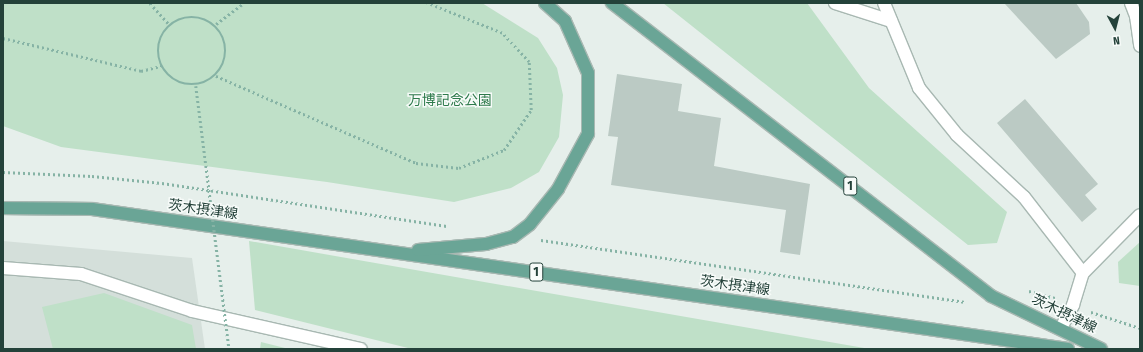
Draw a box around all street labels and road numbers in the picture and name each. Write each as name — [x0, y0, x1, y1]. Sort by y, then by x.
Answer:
road number: 1 — [843, 175, 857, 197]
street label: 茨木摂津線 — [167, 197, 239, 223]
road number: 1 — [529, 261, 543, 283]
street label: 茨木摂津線 — [699, 273, 771, 299]
street label: 茨木摂津線 — [1029, 291, 1099, 337]

